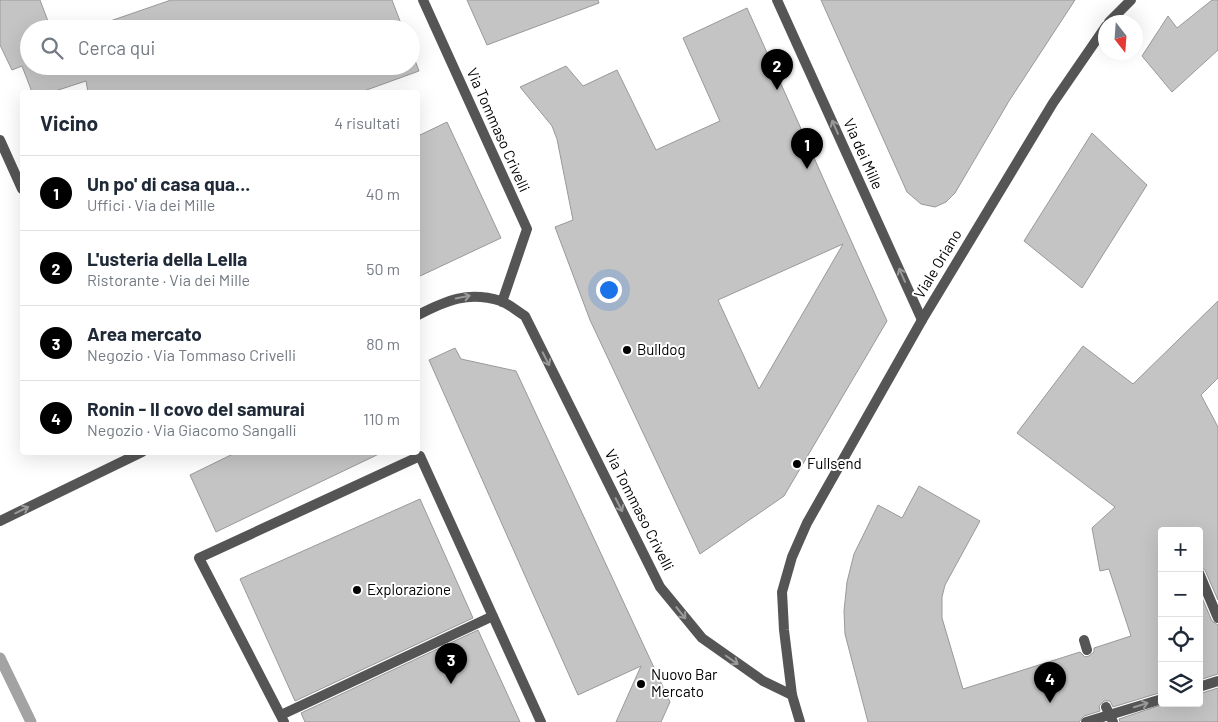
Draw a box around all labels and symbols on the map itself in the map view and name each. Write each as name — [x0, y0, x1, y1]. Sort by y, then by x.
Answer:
north arrow — [1098, 15, 1143, 60]
pin: 2 — [761, 49, 793, 90]
street label: Via Tommaso Crivelli — [463, 65, 534, 194]
street label: Via dei Mille — [840, 115, 888, 192]
one-way arrow — [829, 120, 839, 135]
pin: 1 — [791, 128, 823, 169]
street label: Viale Oriano — [910, 226, 965, 301]
one-way arrow — [896, 268, 906, 283]
your location — [596, 277, 622, 303]
one-way arrow — [454, 292, 470, 301]
place label: Bulldog — [637, 340, 686, 358]
marker: Bulldog — [621, 344, 633, 356]
one-way arrow — [542, 352, 552, 367]
street label: Via Tommaso Crivelli — [601, 446, 678, 573]
place label: Fullsend — [807, 454, 862, 472]
marker: Fullsend — [791, 458, 803, 470]
one-way arrow — [615, 497, 624, 512]
one-way arrow — [14, 505, 29, 515]
place label: Explorazione — [367, 580, 451, 598]
marker: Explorazione — [351, 584, 363, 596]
one-way arrow — [675, 606, 686, 619]
pin: 3 — [435, 643, 467, 684]
one-way arrow — [725, 655, 739, 665]
pin: 4 — [1034, 662, 1066, 703]
place label: Nuovo Bar Mercato — [651, 665, 718, 700]
marker: Nuovo Bar Mercato — [635, 678, 647, 690]
one-way arrow — [1132, 700, 1148, 710]

